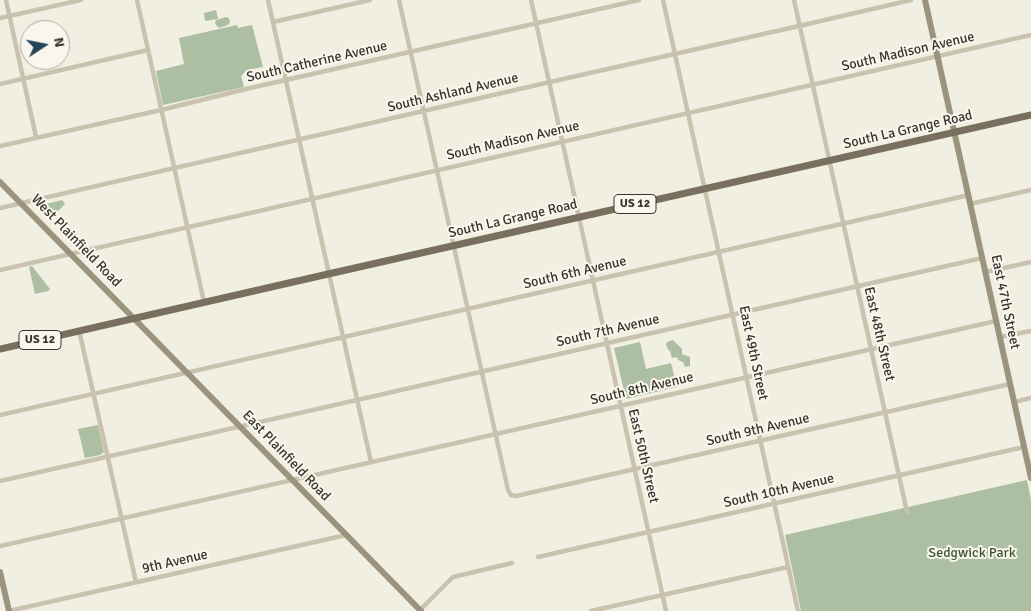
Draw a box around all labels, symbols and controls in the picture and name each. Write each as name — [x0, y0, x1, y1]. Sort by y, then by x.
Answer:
north arrow — [20, 20, 70, 70]
street label: South Madison Avenue — [840, 29, 976, 75]
text: N — [50, 36, 69, 49]
street label: South Catherine Avenue — [245, 38, 389, 86]
street label: South Ashland Avenue — [386, 70, 520, 116]
street label: South La Grange Road — [842, 107, 974, 153]
street label: South Madison Avenue — [445, 118, 581, 164]
street label: West Plainfield Road — [27, 191, 125, 291]
road number: US 12 — [614, 194, 656, 213]
street label: South La Grange Road — [447, 196, 579, 242]
street label: South 6th Avenue — [522, 253, 628, 293]
street label: East 47th Street — [987, 253, 1023, 351]
street label: East 48th Street — [860, 285, 898, 383]
street label: East 49th Street — [735, 304, 771, 402]
street label: South 7th Avenue — [555, 311, 661, 351]
road number: US 12 — [19, 330, 61, 350]
street label: South 8th Avenue — [589, 369, 695, 409]
street label: East Plainfield Road — [239, 407, 333, 505]
street label: East 50th Street — [624, 407, 662, 505]
street label: South 9th Avenue — [705, 410, 811, 450]
street label: South 10th Avenue — [722, 470, 836, 512]
park label: Sedgwick Park — [928, 545, 1016, 561]
street label: 9th Avenue — [140, 546, 210, 578]

